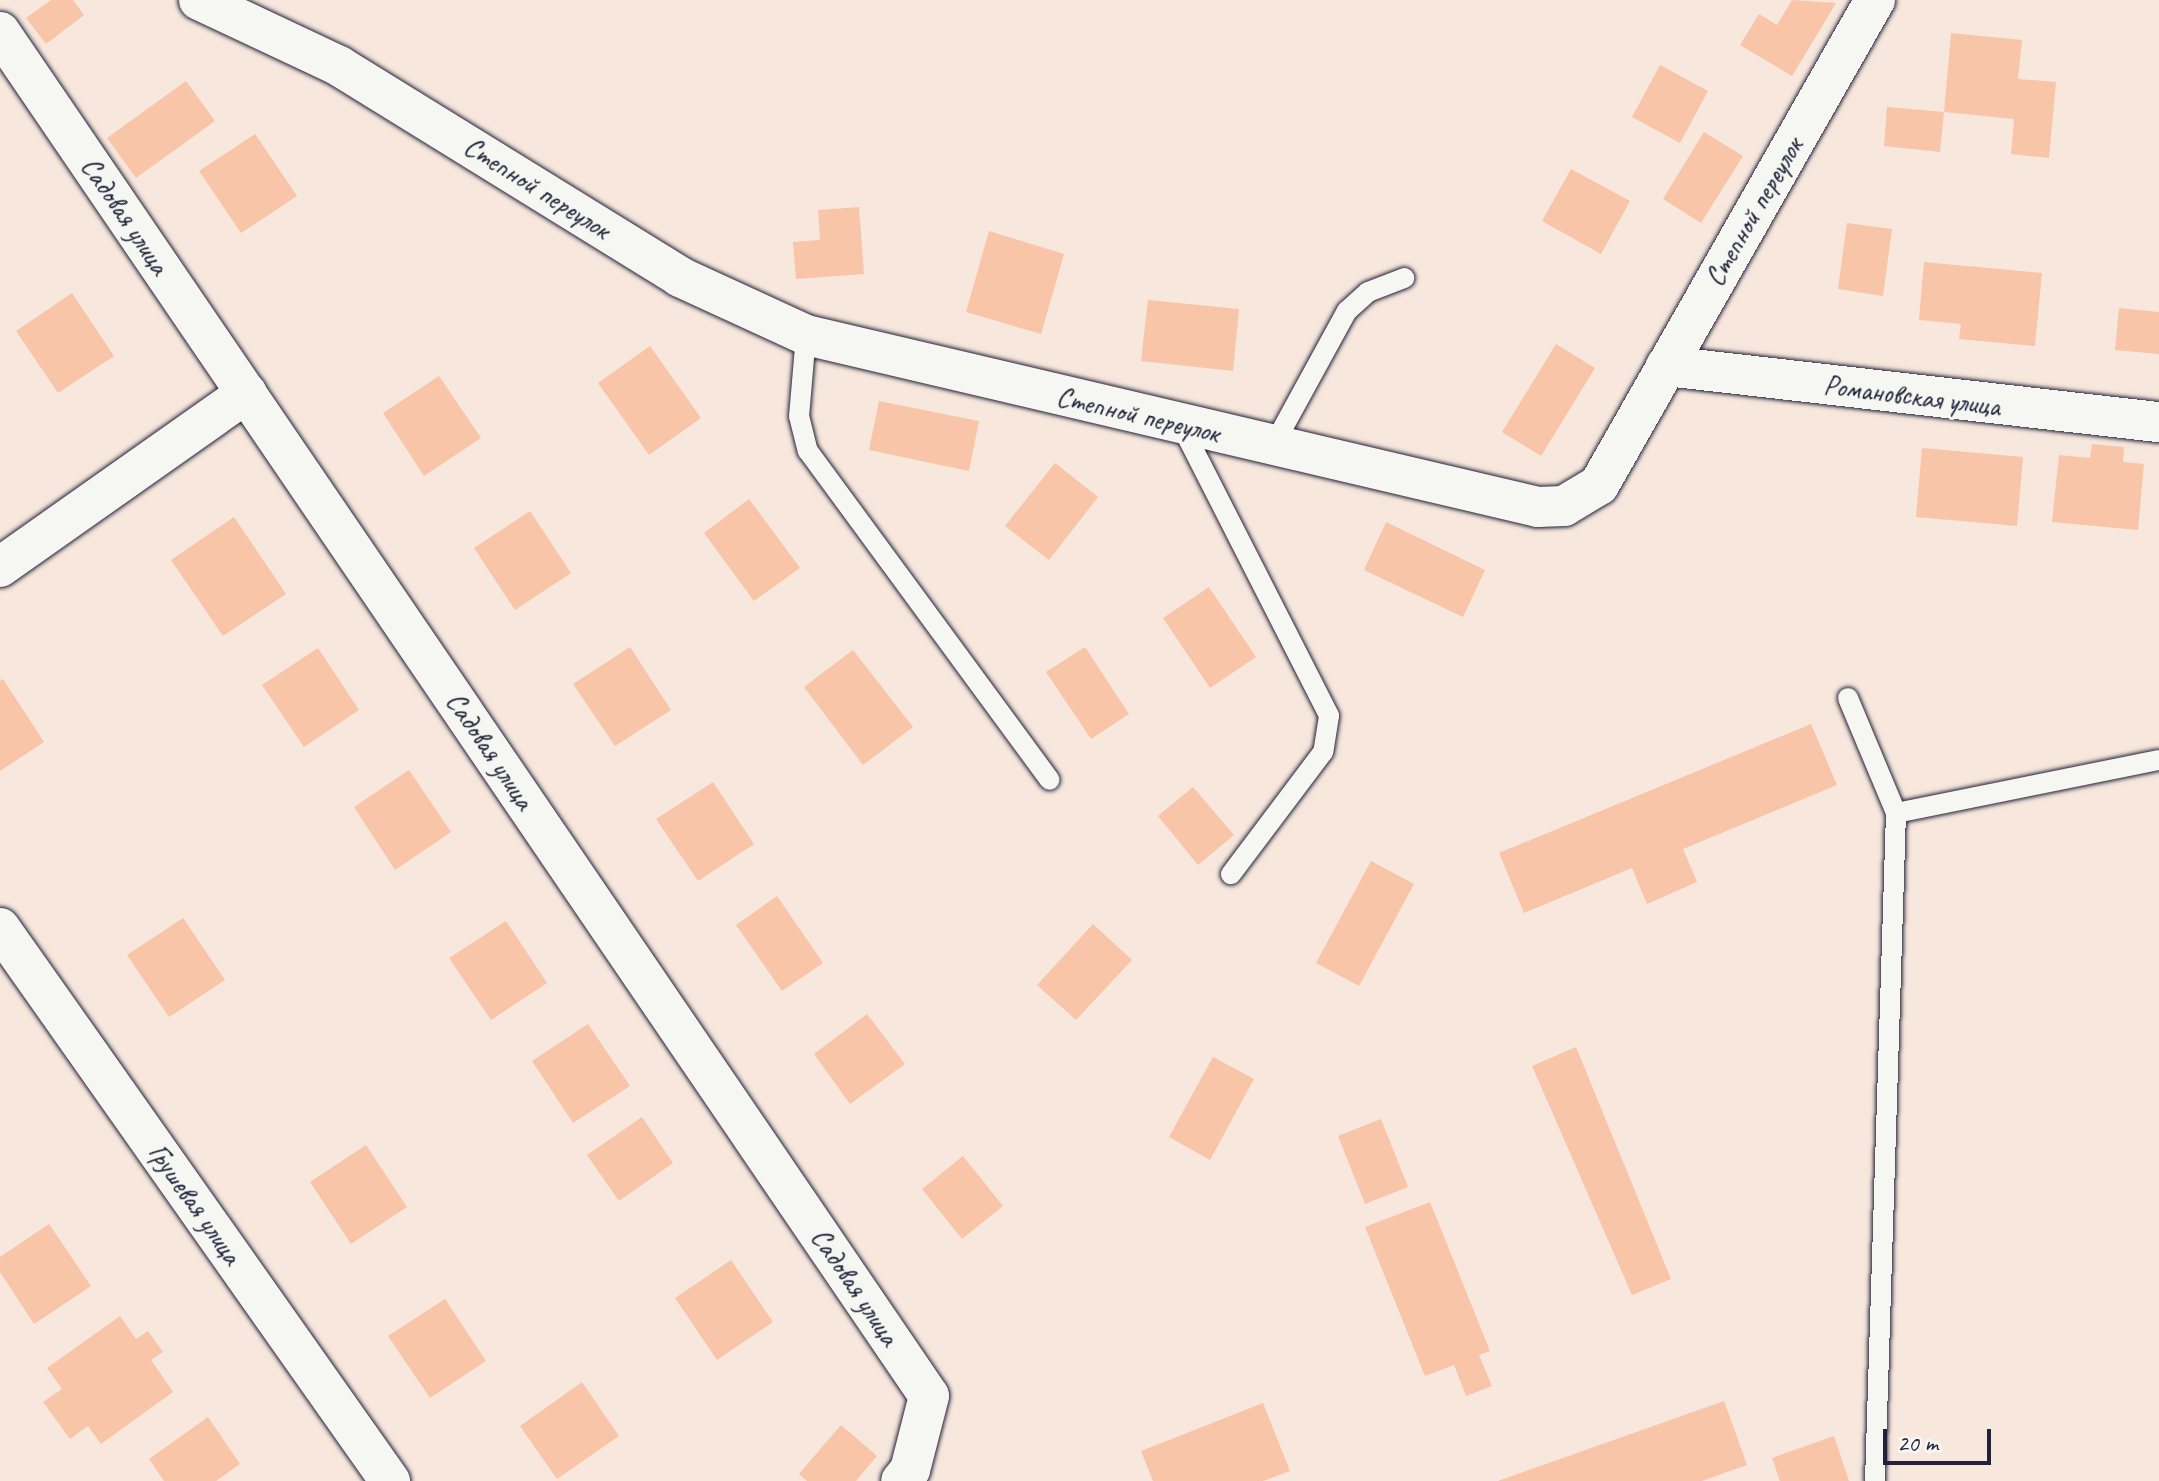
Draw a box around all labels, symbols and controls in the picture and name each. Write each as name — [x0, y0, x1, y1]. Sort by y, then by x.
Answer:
street label: Степной переулок — [458, 130, 616, 246]
street label: Степной переулок — [1698, 132, 1810, 292]
street label: Садовая улица — [73, 150, 177, 282]
street label: Романовская улица — [1821, 368, 2003, 424]
street label: Степной переулок — [1053, 380, 1223, 450]
street label: Садовая улица — [438, 685, 542, 817]
street label: Грушевая улица — [141, 1136, 249, 1272]
street label: Садовая улица — [803, 1221, 907, 1353]
scale bar — [1887, 1413, 1995, 1463]
text: 20 m — [1897, 1428, 1938, 1458]

